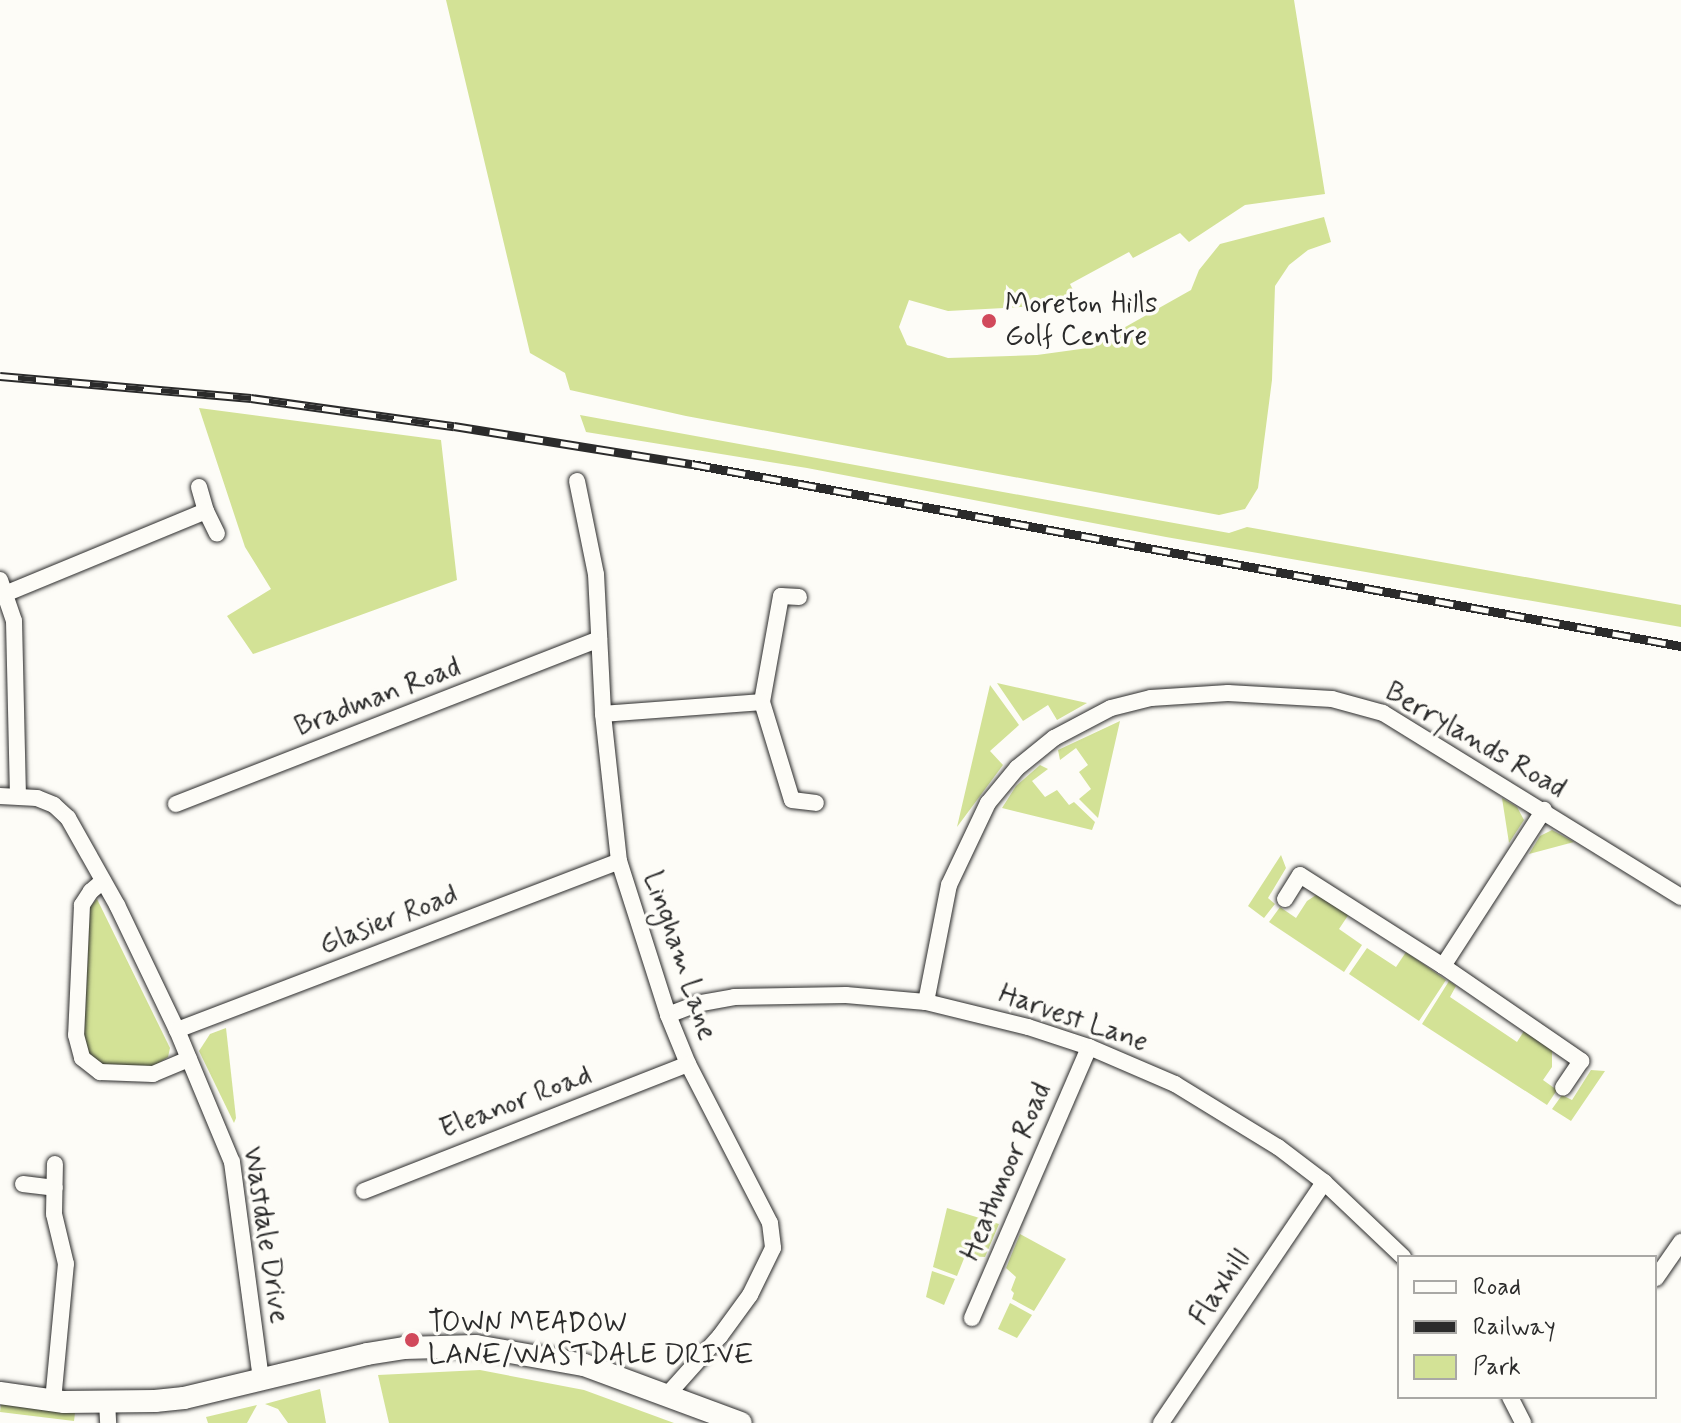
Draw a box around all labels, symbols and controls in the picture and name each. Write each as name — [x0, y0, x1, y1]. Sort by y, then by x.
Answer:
place label: Moreton Hills Golf Centre — [1005, 288, 1159, 354]
marker: Moreton Hills Golf Centre — [980, 312, 998, 330]
street label: Bradman Road — [291, 651, 465, 745]
street label: Berrylands Road — [1379, 676, 1571, 806]
street label: Lingham Lane — [635, 868, 723, 1044]
street label: Glasier Road — [315, 879, 463, 963]
street label: Harvest Lane — [994, 978, 1152, 1060]
street label: Eleanor Road — [437, 1059, 595, 1147]
street label: Heathmoor Road — [955, 1078, 1059, 1266]
street label: Wastdale Drive — [235, 1146, 295, 1324]
street label: Flaxhill — [1183, 1244, 1259, 1332]
legend — [1397, 1255, 1657, 1399]
text: Road — [1473, 1272, 1521, 1303]
place label: TOWN MEADOW LANE/WASTDALE DRIVE — [428, 1307, 755, 1373]
text: Railway — [1473, 1312, 1556, 1343]
marker: TOWN MEADOW LANE/WASTDALE DRIVE — [403, 1331, 421, 1349]
text: Park — [1473, 1352, 1521, 1383]

